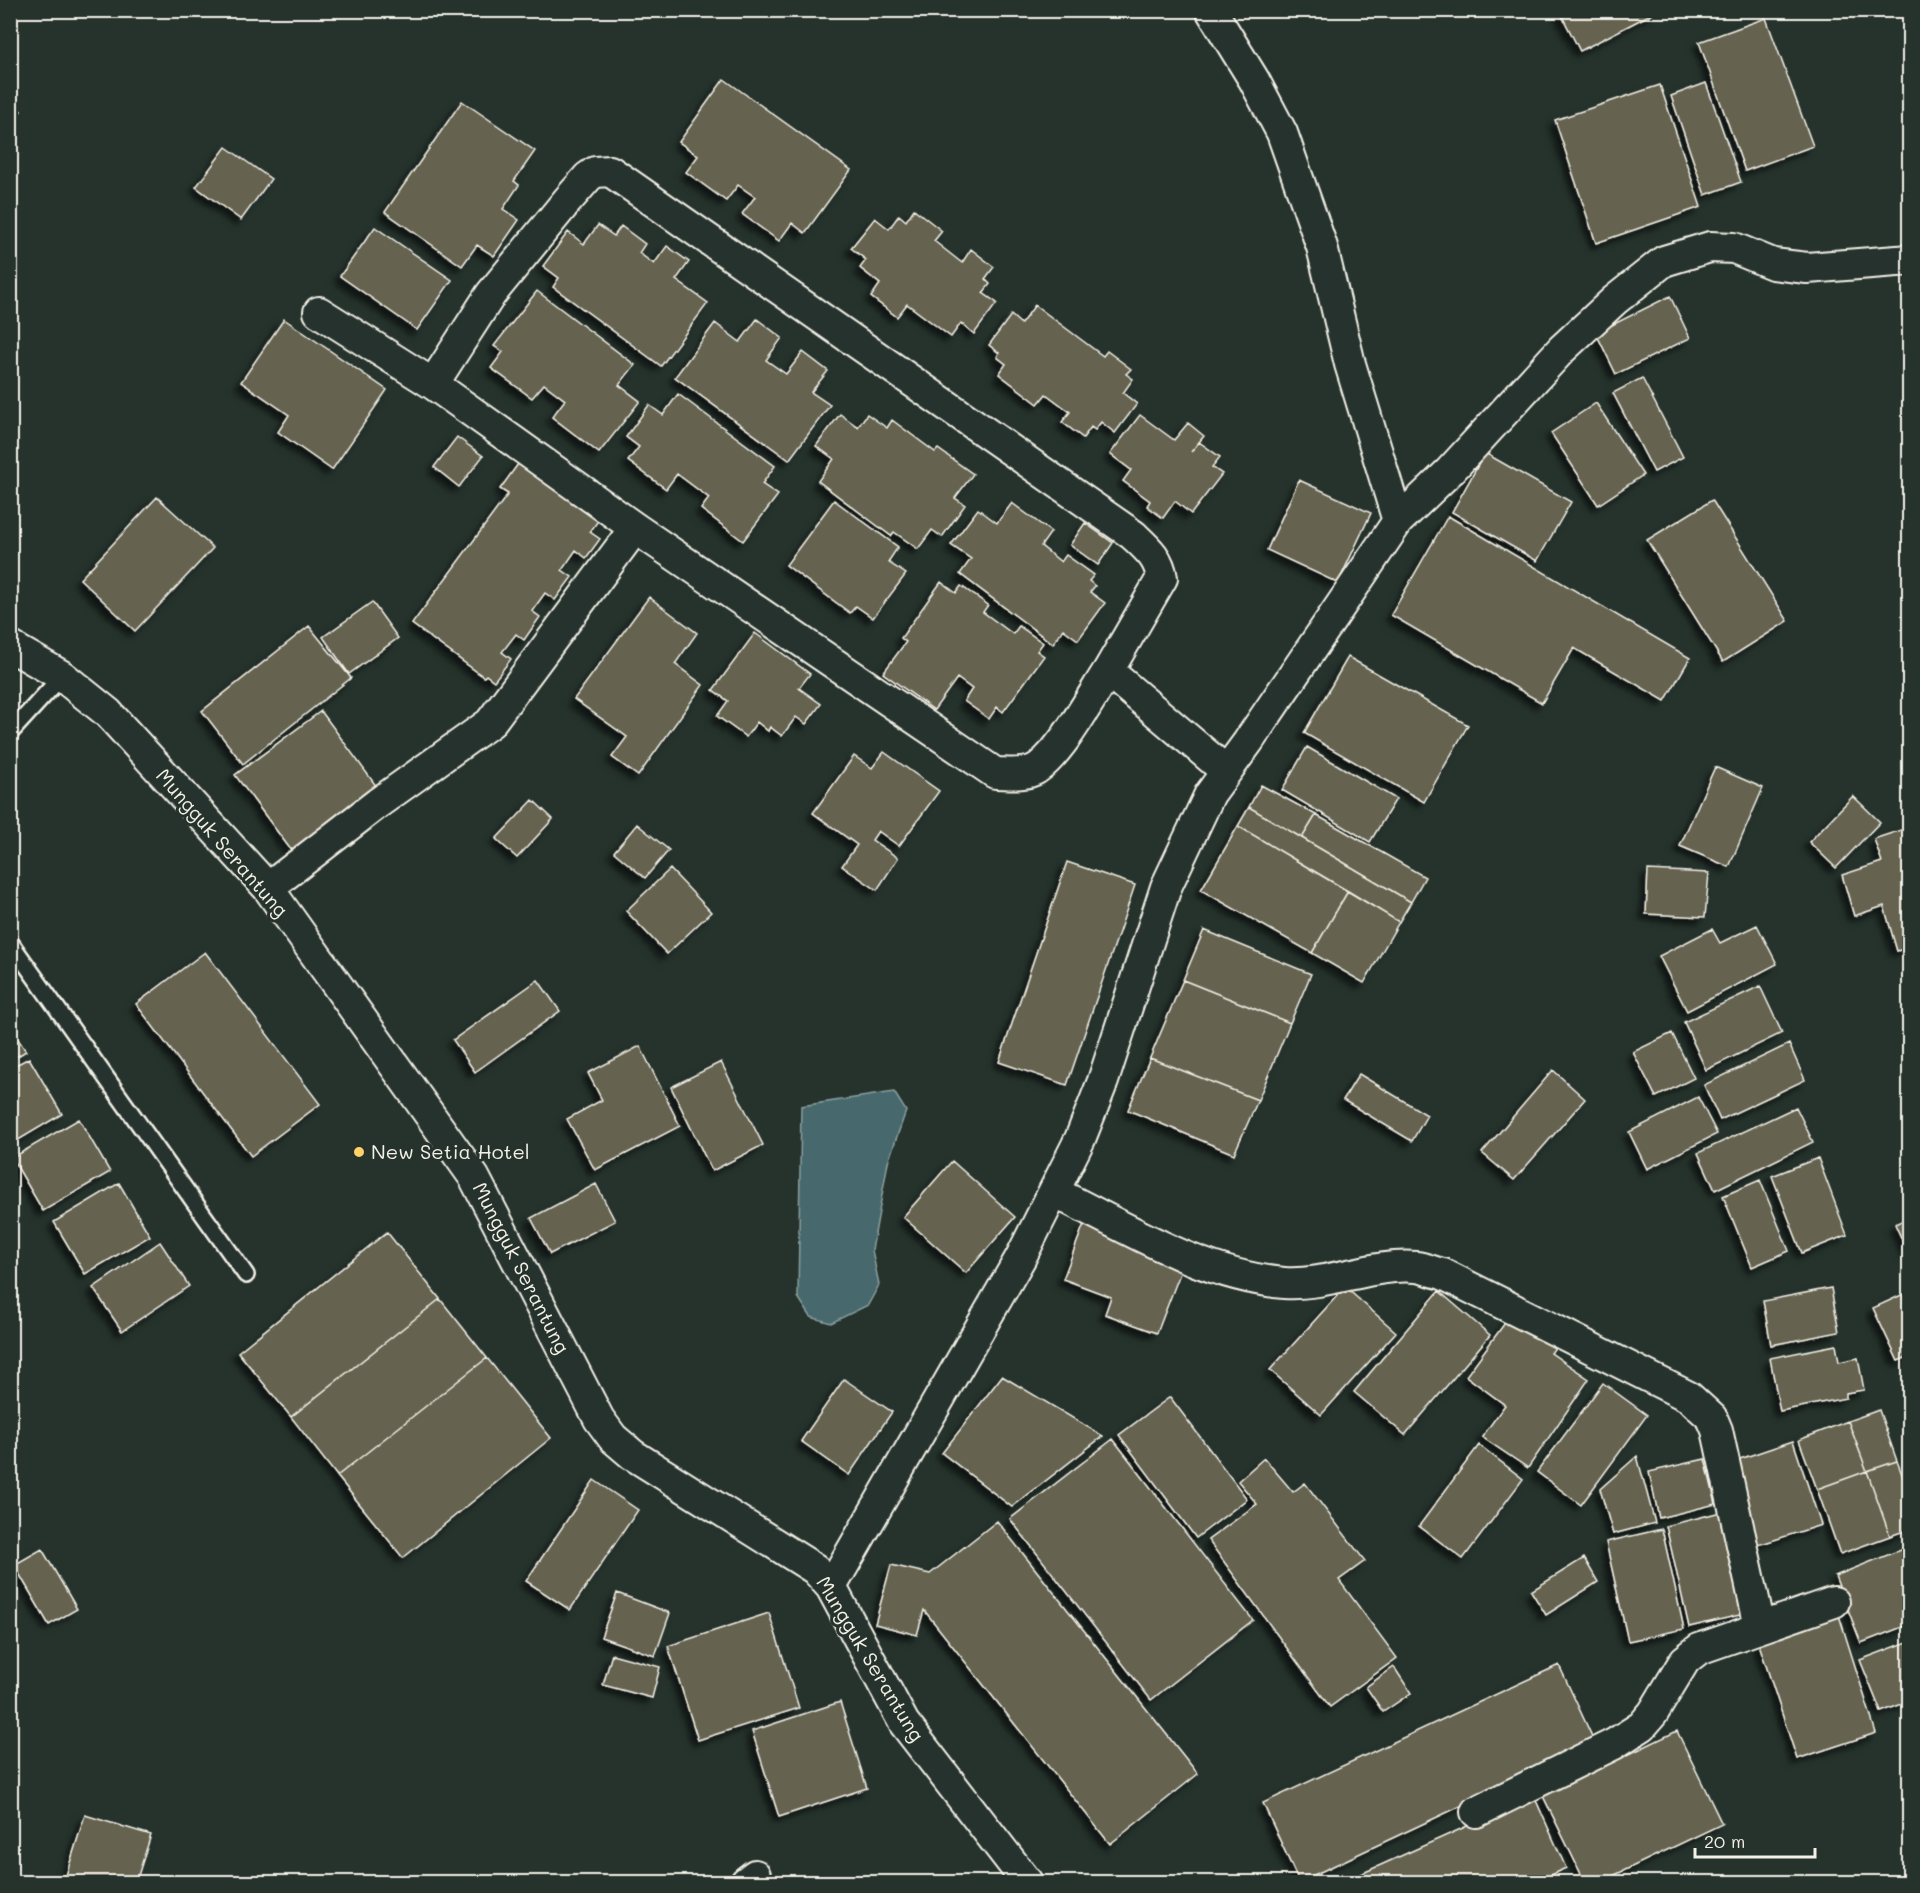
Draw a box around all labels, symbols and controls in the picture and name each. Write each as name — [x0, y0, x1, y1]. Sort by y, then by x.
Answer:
street label: Mungguk Serantung — [151, 763, 294, 922]
place label: New Setia Hotel — [371, 1138, 530, 1164]
marker: New Setia Hotel — [352, 1145, 366, 1159]
street label: Mungguk Serantung — [467, 1178, 576, 1358]
street label: Mungguk Serantung — [811, 1571, 931, 1746]
scale bar — [1695, 1821, 1815, 1859]
text: 20 m — [1704, 1829, 1745, 1853]

